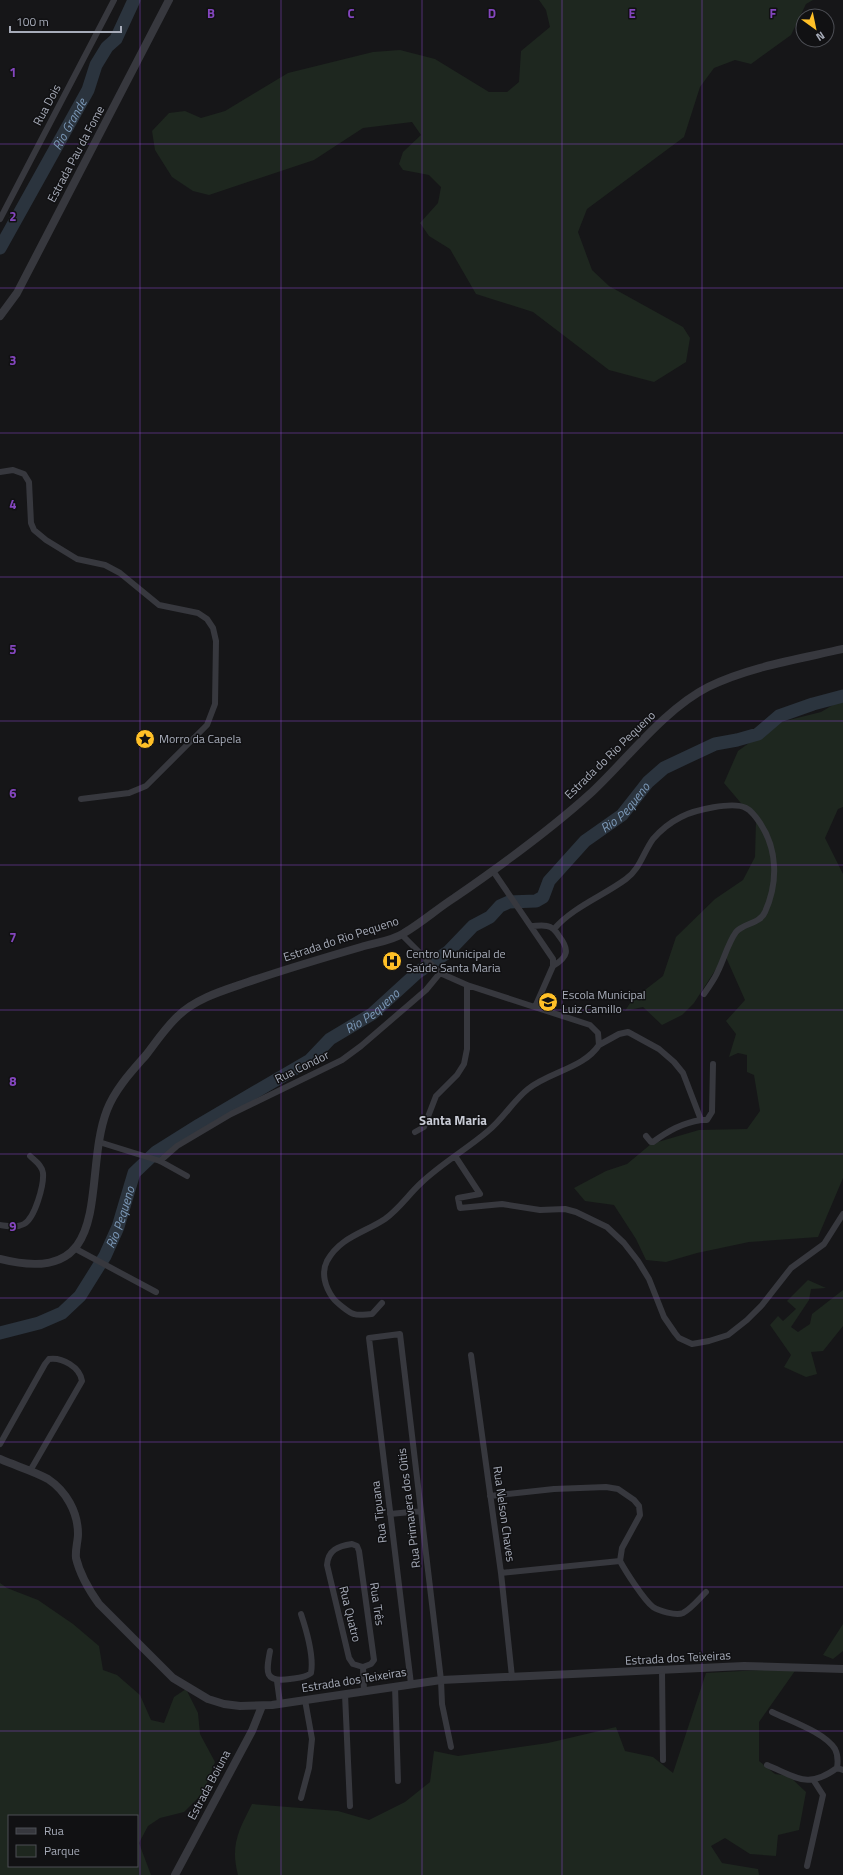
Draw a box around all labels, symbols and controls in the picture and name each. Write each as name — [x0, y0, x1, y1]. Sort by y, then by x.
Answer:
text: B — [207, 3, 215, 23]
text: C — [347, 3, 355, 23]
text: D — [488, 3, 496, 23]
text: E — [628, 3, 636, 23]
text: F — [770, 3, 777, 23]
scale bar — [10, 8, 121, 34]
north arrow — [795, 8, 835, 48]
text: 100 m — [16, 12, 49, 31]
text: N — [813, 28, 828, 45]
text: 1 — [9, 62, 17, 82]
street label: Rua Dois — [28, 80, 66, 129]
water label: Rio Grande — [47, 94, 92, 153]
street label: Estrada Pau da Fome — [42, 102, 109, 206]
text: 2 — [9, 206, 17, 226]
text: 3 — [9, 350, 17, 370]
text: 4 — [9, 494, 17, 514]
text: 5 — [9, 639, 17, 659]
street label: Estrada do Rio Pequeno — [560, 706, 660, 803]
place icon: Morro da Capela — [134, 728, 156, 750]
place label: Morro da Capela — [159, 729, 241, 748]
water label: Rio Pequeno — [596, 777, 655, 837]
text: 6 — [9, 783, 17, 803]
street label: Estrada do Rio Pequeno — [281, 911, 401, 966]
text: 7 — [9, 927, 17, 947]
place label: Centro Municipal de Saúde Santa Maria — [406, 944, 506, 977]
hospital icon: Centro Municipal de Saúde Santa Maria — [381, 950, 403, 972]
water label: Rio Pequeno — [341, 983, 404, 1038]
place label: Escola Municipal Luiz Camillo — [562, 985, 646, 1018]
school or university icon: Escola Municipal Luiz Camillo — [537, 991, 559, 1013]
street label: Rua Condor — [271, 1045, 332, 1088]
text: 8 — [9, 1071, 17, 1091]
district label: Santa Maria — [419, 1110, 487, 1130]
water label: Rio Pequeno — [100, 1183, 140, 1251]
text: 9 — [9, 1216, 17, 1236]
street label: Rua Primavera dos Oitis — [392, 1447, 425, 1569]
street label: Rua Nelson Chaves — [488, 1465, 521, 1563]
street label: Rua Tipuana — [365, 1480, 392, 1544]
street label: Rua Três — [365, 1581, 390, 1627]
street label: Rua Quatro — [334, 1584, 367, 1644]
street label: Estrada dos Teixeiras — [624, 1645, 732, 1670]
street label: Estrada dos Teixeiras — [300, 1662, 408, 1697]
street label: Estrada Boiuna — [182, 1746, 235, 1823]
legend — [8, 1815, 138, 1867]
text: Rua — [44, 1821, 64, 1840]
text: Parque — [44, 1841, 80, 1860]

